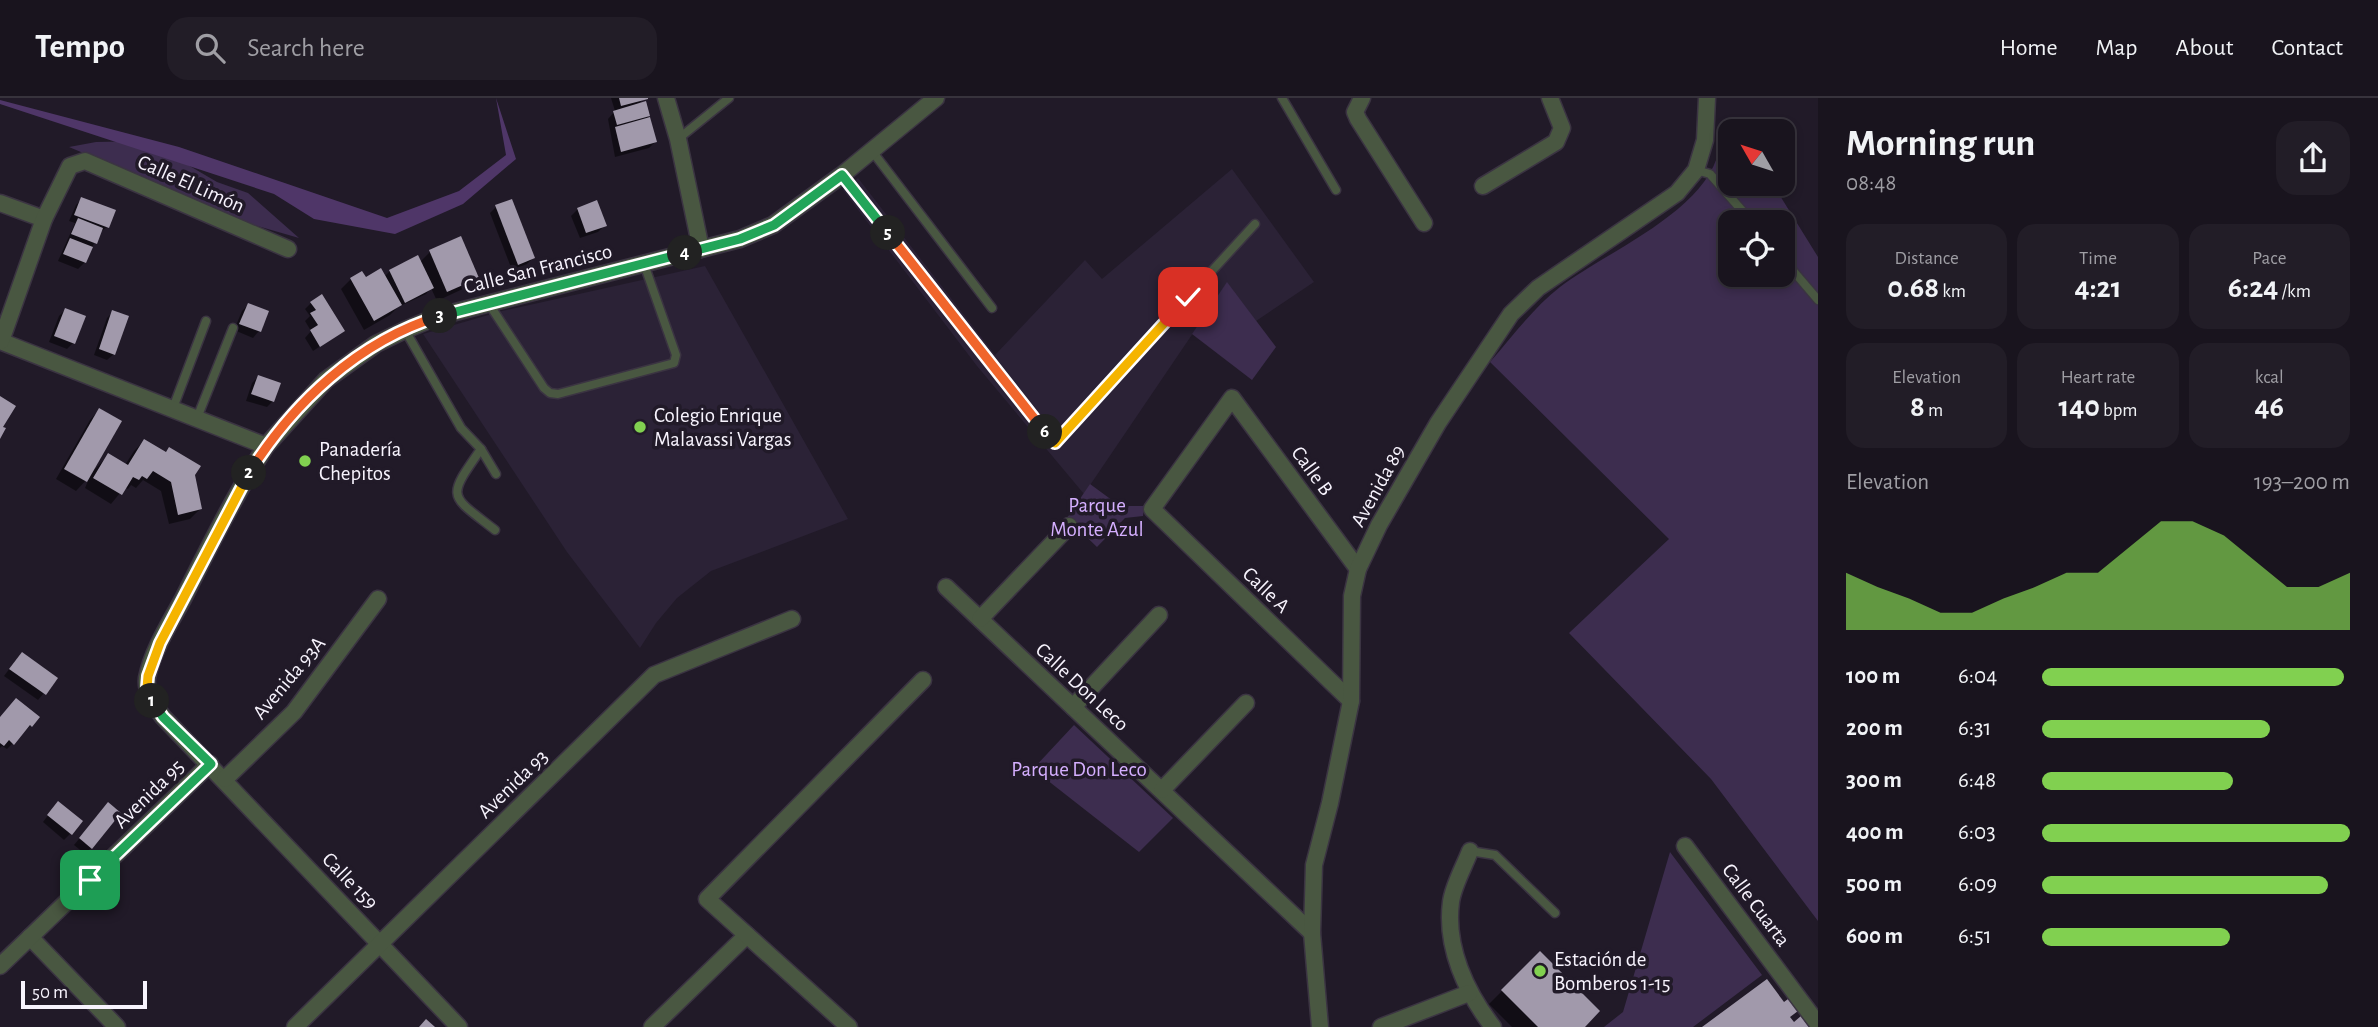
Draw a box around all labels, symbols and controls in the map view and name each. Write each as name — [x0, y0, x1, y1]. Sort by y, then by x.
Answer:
search box — [167, 17, 657, 80]
icon: search — [191, 29, 229, 67]
text: Tempo — [35, 31, 125, 64]
text: Search here — [247, 35, 365, 61]
text: Home — [2000, 36, 2058, 60]
text: Map — [2096, 36, 2138, 60]
text: About — [2176, 36, 2233, 60]
text: Contact — [2271, 36, 2343, 60]
north arrow — [1718, 119, 1796, 196]
map controls — [1718, 119, 1795, 287]
button: share — [2276, 121, 2350, 195]
text: Morning run — [1846, 125, 2035, 163]
street label: Calle El Limón — [134, 151, 248, 217]
text: 08:48 — [1846, 172, 1896, 195]
button: locate — [1718, 210, 1795, 287]
pin: 5 — [870, 216, 906, 250]
text: 5 — [883, 223, 892, 242]
pin: 4 — [668, 236, 702, 270]
street label: Calle San Francisco — [462, 240, 614, 298]
text: 4 — [680, 243, 689, 262]
text: Distance — [1894, 249, 1959, 268]
text: Time — [2079, 249, 2117, 268]
text: Pace — [2252, 249, 2286, 268]
pin — [1158, 267, 1218, 327]
text: 0.68 — [1887, 273, 1939, 303]
text: 4:21 — [2075, 273, 2121, 303]
text: 6:24 — [2228, 273, 2278, 303]
icon: check — [1169, 278, 1207, 316]
text: km — [1939, 282, 1966, 301]
text: /km — [2278, 282, 2311, 301]
pin: 3 — [422, 298, 458, 333]
text: 3 — [435, 306, 444, 325]
text: Elevation — [1892, 368, 1961, 387]
text: Heart rate — [2061, 368, 2135, 387]
text: kcal — [2255, 368, 2284, 387]
text: 8 — [1910, 392, 1925, 422]
text: 140 — [2058, 392, 2100, 422]
text: 46 — [2255, 392, 2284, 422]
text: m — [1925, 401, 1943, 420]
text: bpm — [2100, 401, 2138, 420]
place label: Colegio Enrique Malavassi Vargas — [654, 405, 791, 450]
pin: 6 — [1028, 414, 1062, 450]
marker: Colegio Enrique Malavassi Vargas — [632, 419, 648, 435]
text: 6 — [1040, 422, 1049, 441]
place label: Panadería Chepitos — [319, 439, 402, 484]
street label: Calle B — [1287, 442, 1337, 500]
street label: Avenida 89 — [1347, 442, 1409, 530]
marker: Panadería Chepitos — [297, 453, 313, 469]
pin: 2 — [232, 456, 266, 490]
text: 2 — [244, 463, 253, 482]
text: Elevation — [1846, 471, 1929, 494]
text: 193–200 m — [2254, 471, 2350, 494]
park label: Parque Monte Azul — [1050, 495, 1144, 540]
street label: Calle A — [1238, 563, 1294, 617]
street label: Avenida 93A — [249, 633, 329, 723]
street label: Calle Don Leco — [1031, 639, 1133, 735]
text: 100 m — [1846, 665, 1900, 688]
text: 6:04 — [1958, 665, 1997, 688]
pin: 1 — [134, 684, 170, 718]
text: 1 — [148, 691, 155, 710]
text: 200 m — [1846, 717, 1903, 740]
text: 6:31 — [1958, 717, 1991, 740]
street label: Avenida 93 — [474, 746, 552, 822]
street label: Avenida 95 — [110, 756, 188, 832]
park label: Parque Don Leco — [1011, 759, 1147, 780]
text: 300 m — [1846, 769, 1902, 792]
text: 6:48 — [1958, 769, 1996, 792]
text: 400 m — [1846, 821, 1904, 844]
text: 6:03 — [1958, 821, 1996, 844]
street label: Calle 159 — [318, 849, 382, 913]
pin — [60, 850, 120, 910]
street label: Calle Cuarta — [1718, 859, 1794, 951]
icon: arrive — [71, 861, 109, 899]
text: 500 m — [1846, 873, 1902, 896]
text: 6:09 — [1958, 873, 1997, 896]
text: 600 m — [1846, 925, 1903, 948]
text: 6:51 — [1958, 925, 1992, 948]
place label: Estación de Bomberos 1-15 — [1554, 949, 1670, 994]
marker: Estación de Bomberos 1-15 — [1532, 963, 1548, 979]
scale bar — [21, 978, 147, 1010]
text: 50 m — [32, 983, 68, 1002]

